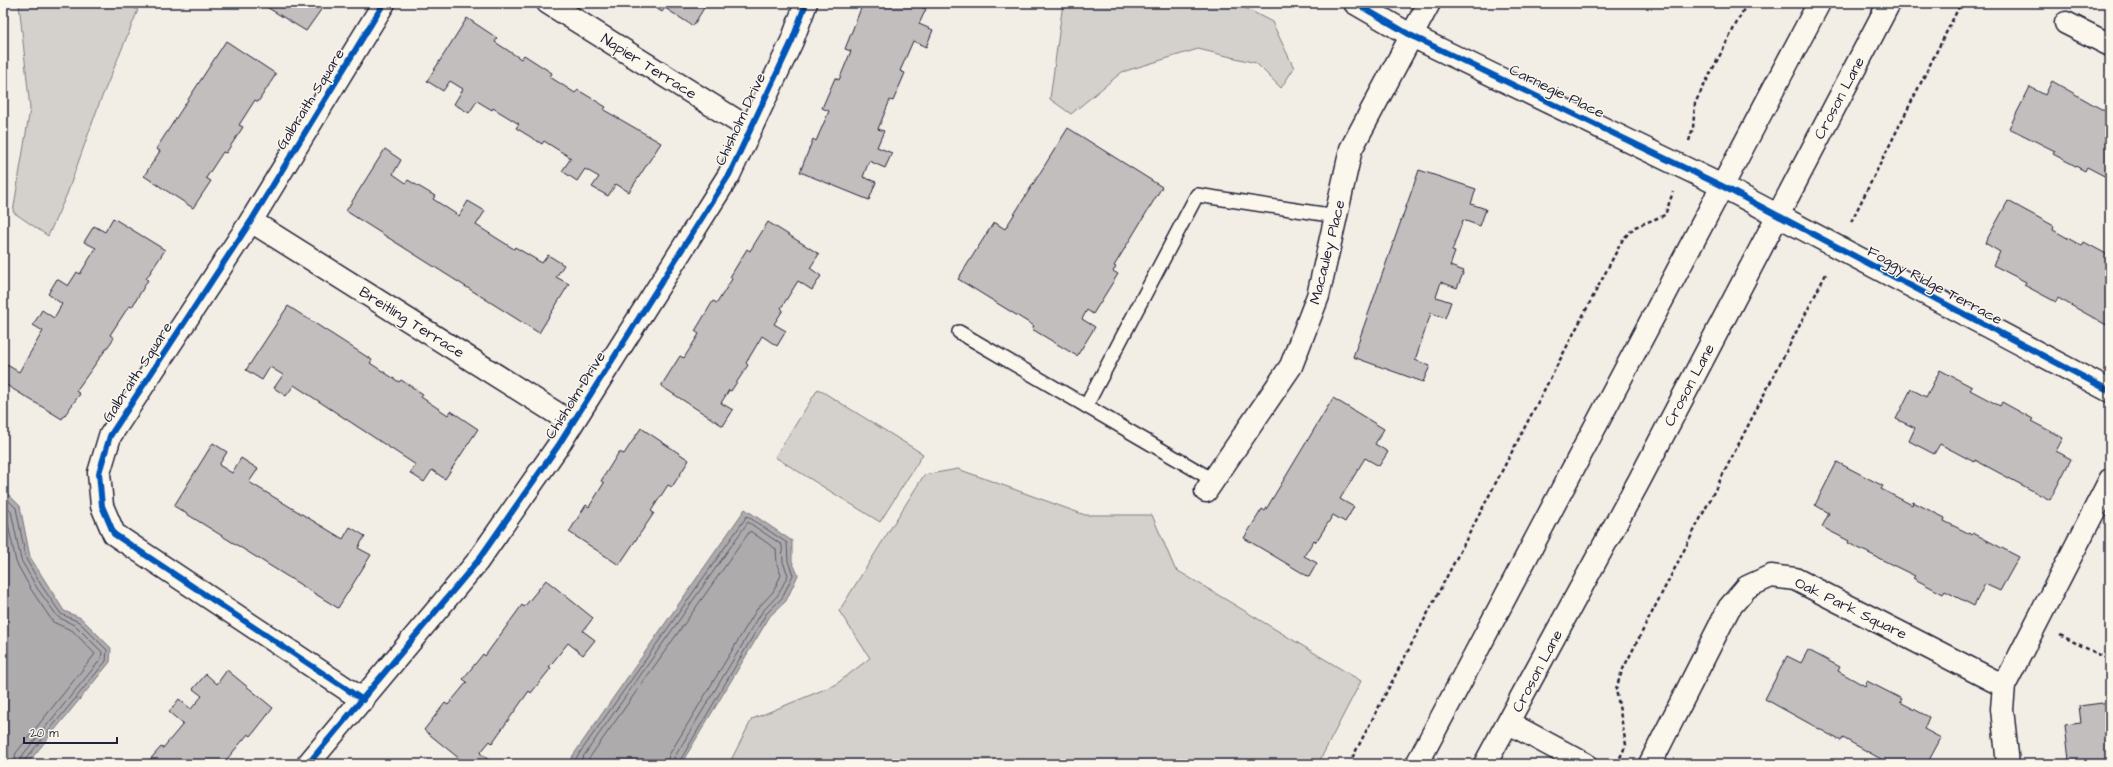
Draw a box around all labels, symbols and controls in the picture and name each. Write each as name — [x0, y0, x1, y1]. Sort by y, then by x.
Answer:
street label: Napier Terrace — [597, 29, 701, 104]
street label: Galbraith Square — [271, 45, 350, 154]
street label: Croson Lane — [1809, 53, 1870, 143]
street label: Carnegie Place — [1505, 59, 1608, 124]
street label: Chisholm Drive — [710, 69, 771, 169]
street label: Macauley Place — [1304, 198, 1352, 307]
street label: Foggy Ridge Terrace — [1863, 241, 2006, 331]
street label: Breitling Terrace — [355, 282, 468, 364]
street label: Galbraith Square — [97, 318, 178, 426]
street label: Croson Lane — [1659, 340, 1720, 430]
street label: Chisholm Drive — [540, 347, 611, 443]
street label: Oak Park Square — [1791, 572, 1910, 645]
street label: Croson Lane — [1507, 626, 1568, 716]
scale bar — [24, 719, 117, 745]
text: 20 m — [30, 725, 59, 742]

